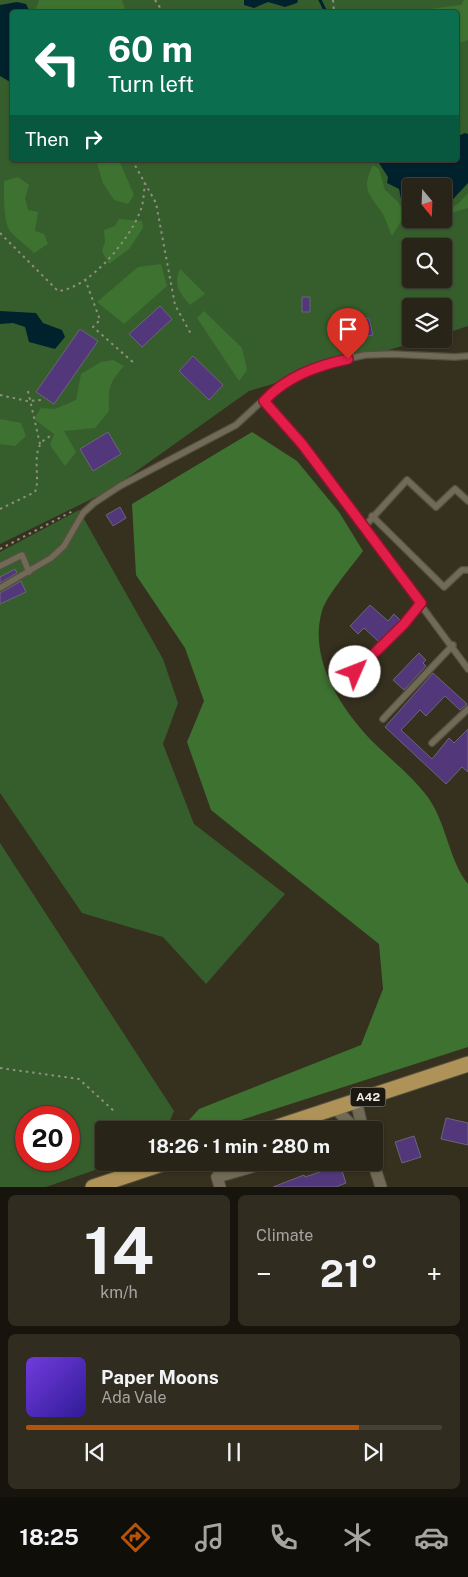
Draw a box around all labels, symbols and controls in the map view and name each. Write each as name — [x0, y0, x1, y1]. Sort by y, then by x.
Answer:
text: 60 m — [108, 29, 193, 70]
icon: left — [25, 30, 90, 95]
text: Turn left — [108, 71, 194, 97]
icon: right — [79, 125, 107, 153]
text: Then — [25, 128, 69, 150]
north arrow — [402, 178, 452, 228]
map controls — [402, 178, 452, 348]
button: search — [402, 238, 452, 288]
button: layers — [402, 298, 452, 348]
pin — [327, 308, 369, 359]
icon: arrive — [334, 315, 362, 343]
position arrow — [328, 645, 380, 697]
road number: A42 — [350, 1088, 386, 1106]
speed limit sign: 20 — [15, 1106, 80, 1171]
text: 18:26 · 1 min · 280 m — [148, 1135, 330, 1157]
text: 14 — [84, 1212, 154, 1289]
text: Climate — [256, 1226, 313, 1245]
text: 21° — [320, 1251, 378, 1296]
text: − — [256, 1257, 272, 1290]
text: + — [426, 1257, 442, 1290]
text: km/h — [100, 1283, 138, 1302]
text: Paper Moons — [101, 1366, 219, 1388]
text: Ada Vale — [101, 1388, 166, 1407]
icon: previous — [81, 1438, 109, 1466]
icon: pause — [220, 1438, 248, 1466]
icon: next — [359, 1438, 387, 1466]
icon: directions — [118, 1520, 153, 1555]
icon: music — [192, 1520, 227, 1555]
icon: phone — [266, 1520, 301, 1555]
icon: climate — [340, 1520, 375, 1555]
icon: car — [414, 1520, 449, 1555]
text: 18:25 — [19, 1524, 79, 1550]

